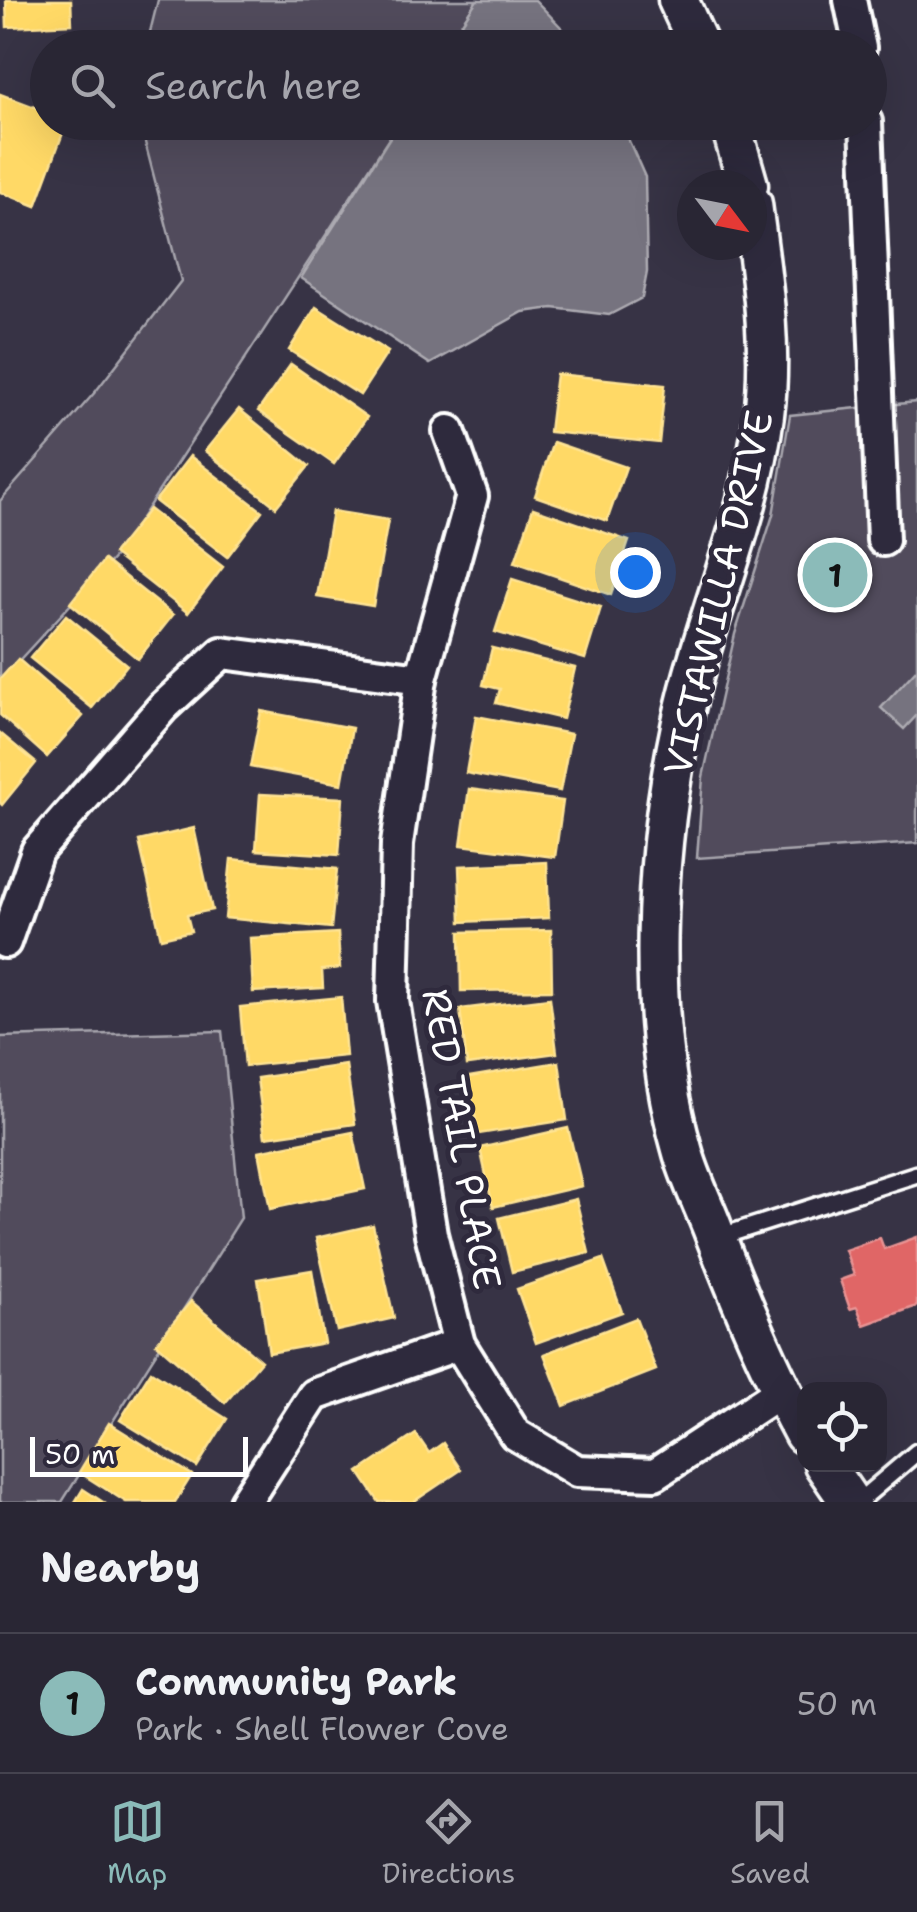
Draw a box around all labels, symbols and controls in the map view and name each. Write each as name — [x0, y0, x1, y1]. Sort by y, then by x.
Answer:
search box — [30, 30, 887, 140]
icon: search — [65, 58, 120, 113]
text: Search here — [145, 60, 362, 111]
north arrow — [677, 170, 767, 260]
street label: VISTAWILLA DRIVE — [651, 406, 785, 780]
pin: 1 — [802, 538, 868, 612]
your location — [610, 547, 661, 598]
street label: RED TAIL PLACE — [410, 985, 514, 1293]
map controls — [797, 1382, 887, 1472]
button: locate — [797, 1382, 887, 1472]
scale bar — [30, 1432, 248, 1476]
text: 50 m — [45, 1435, 115, 1473]
text: Nearby — [40, 1539, 200, 1595]
text: Community Park — [135, 1656, 457, 1707]
text: 1 — [65, 1682, 80, 1725]
text: 50 m — [797, 1682, 877, 1725]
text: Park · Shell Flower Cove — [135, 1707, 509, 1750]
tab: Map — [107, 1794, 167, 1892]
tab: Directions — [382, 1794, 515, 1892]
tab: Saved — [730, 1794, 810, 1892]

